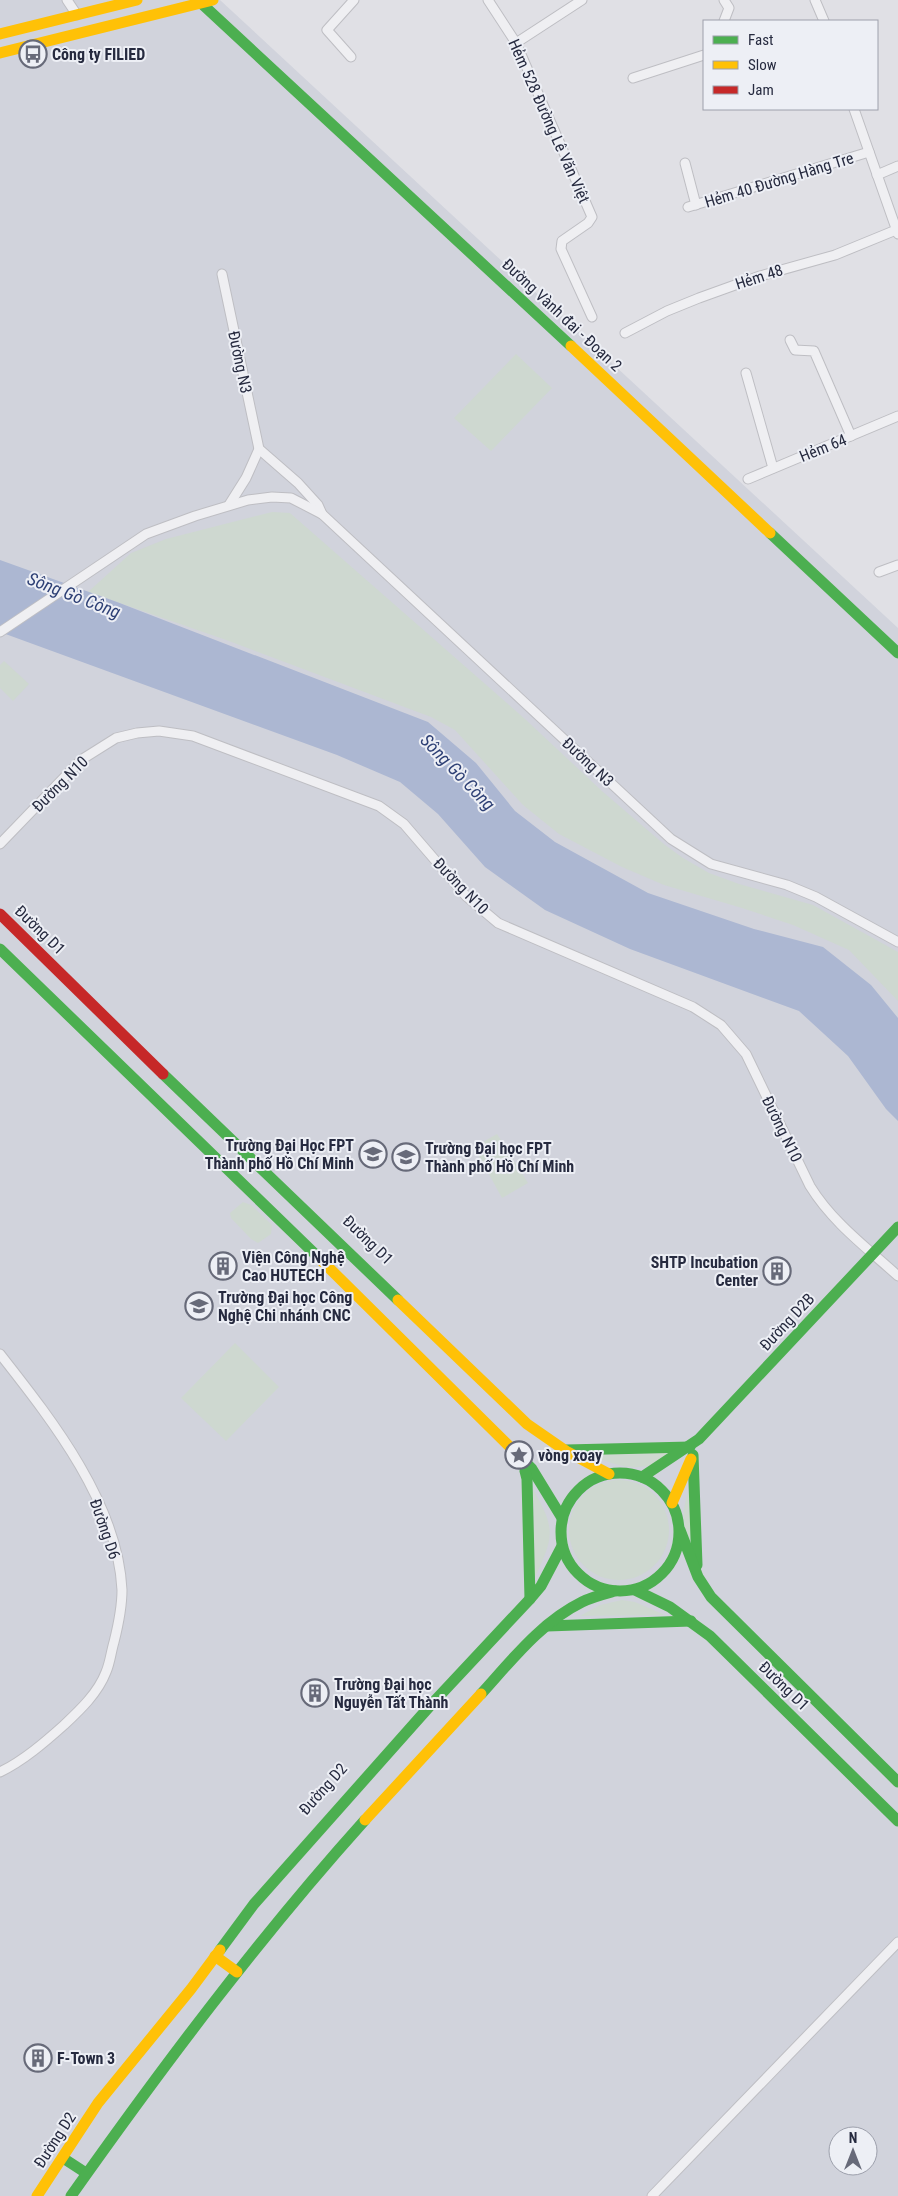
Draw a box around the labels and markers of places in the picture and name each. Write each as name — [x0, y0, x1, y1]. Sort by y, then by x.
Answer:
bus stop icon: Công ty FILIED — [18, 39, 48, 69]
place label: Công ty FILIED — [52, 45, 145, 64]
place label: Trường Đại Học FPT Thành phố Hồ Chí Minh — [205, 1136, 354, 1173]
school or university icon: Trường Đại Học FPT Thành phố Hồ Chí Minh — [358, 1139, 388, 1169]
place label: Trường Đại học FPT Thành phố Hồ Chí Minh — [425, 1139, 574, 1176]
school or university icon: Trường Đại học FPT Thành phố Hồ Chí Minh — [391, 1142, 421, 1172]
place label: Viện Công Nghệ Cao HUTECH — [242, 1248, 345, 1285]
building icon: Viện Công Nghệ Cao HUTECH — [208, 1251, 238, 1281]
place label: SHTP Incubation Center — [651, 1253, 758, 1290]
building icon: SHTP Incubation Center — [762, 1256, 792, 1286]
place label: Trường Đại học Công Nghệ Chi nhánh CNC — [218, 1288, 352, 1325]
school or university icon: Trường Đại học Công Nghệ Chi nhánh CNC — [184, 1291, 214, 1321]
place icon: vòng xoay — [504, 1440, 534, 1470]
place label: vòng xoay — [538, 1446, 602, 1465]
place label: Trường Đại học Nguyễn Tất Thành — [334, 1675, 449, 1712]
building icon: Trường Đại học Nguyễn Tất Thành — [300, 1678, 330, 1708]
building icon: F-Town 3 — [23, 2043, 53, 2073]
place label: F-Town 3 — [57, 2049, 115, 2068]

